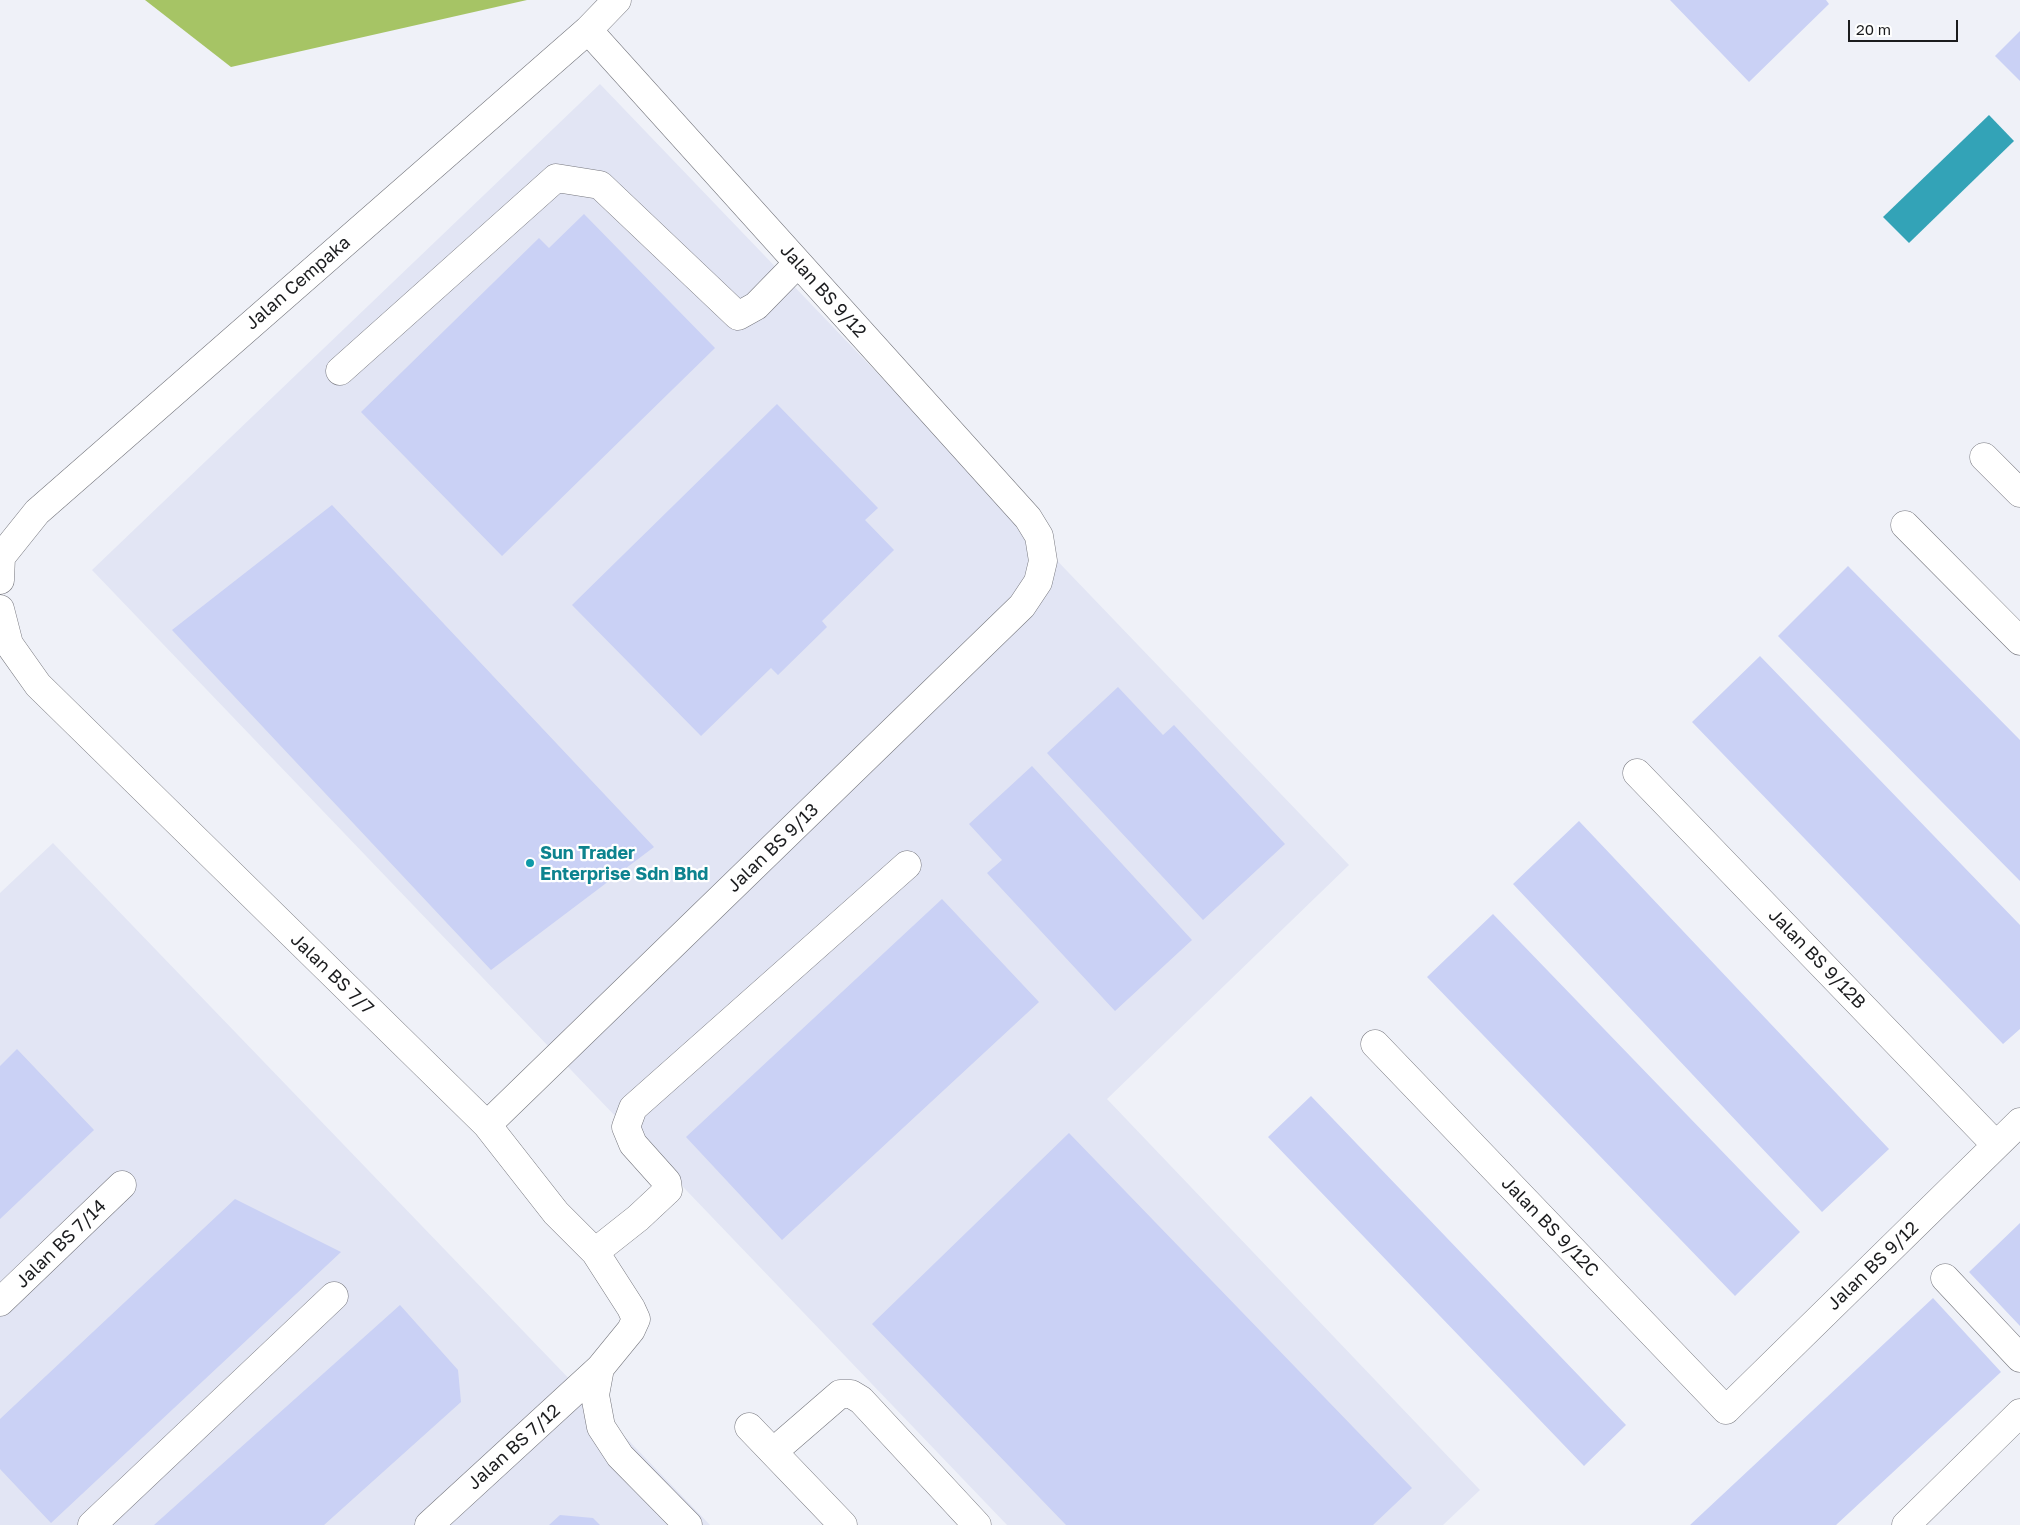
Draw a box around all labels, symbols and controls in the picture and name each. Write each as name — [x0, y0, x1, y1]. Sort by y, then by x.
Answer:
scale bar — [1850, 10, 1960, 42]
text: 20 m — [1856, 20, 1891, 38]
street label: Jalan Cempaka — [241, 232, 355, 334]
street label: Jalan BS 9/12 — [775, 240, 871, 342]
street label: Jalan BS 9/13 — [723, 799, 823, 897]
place label: Sun Trader Enterprise Sdn Bhd — [540, 842, 708, 884]
marker: Sun Trader Enterprise Sdn Bhd — [524, 857, 536, 869]
street label: Jalan BS 9/12B — [1764, 905, 1870, 1013]
street label: Jalan BS 7/7 — [286, 929, 378, 1019]
street label: Jalan BS 9/12C — [1497, 1172, 1603, 1282]
street label: Jalan BS 7/14 — [11, 1195, 111, 1293]
street label: Jalan BS 9/12 — [1823, 1217, 1923, 1315]
street label: Jalan BS 7/12 — [463, 1400, 565, 1494]

